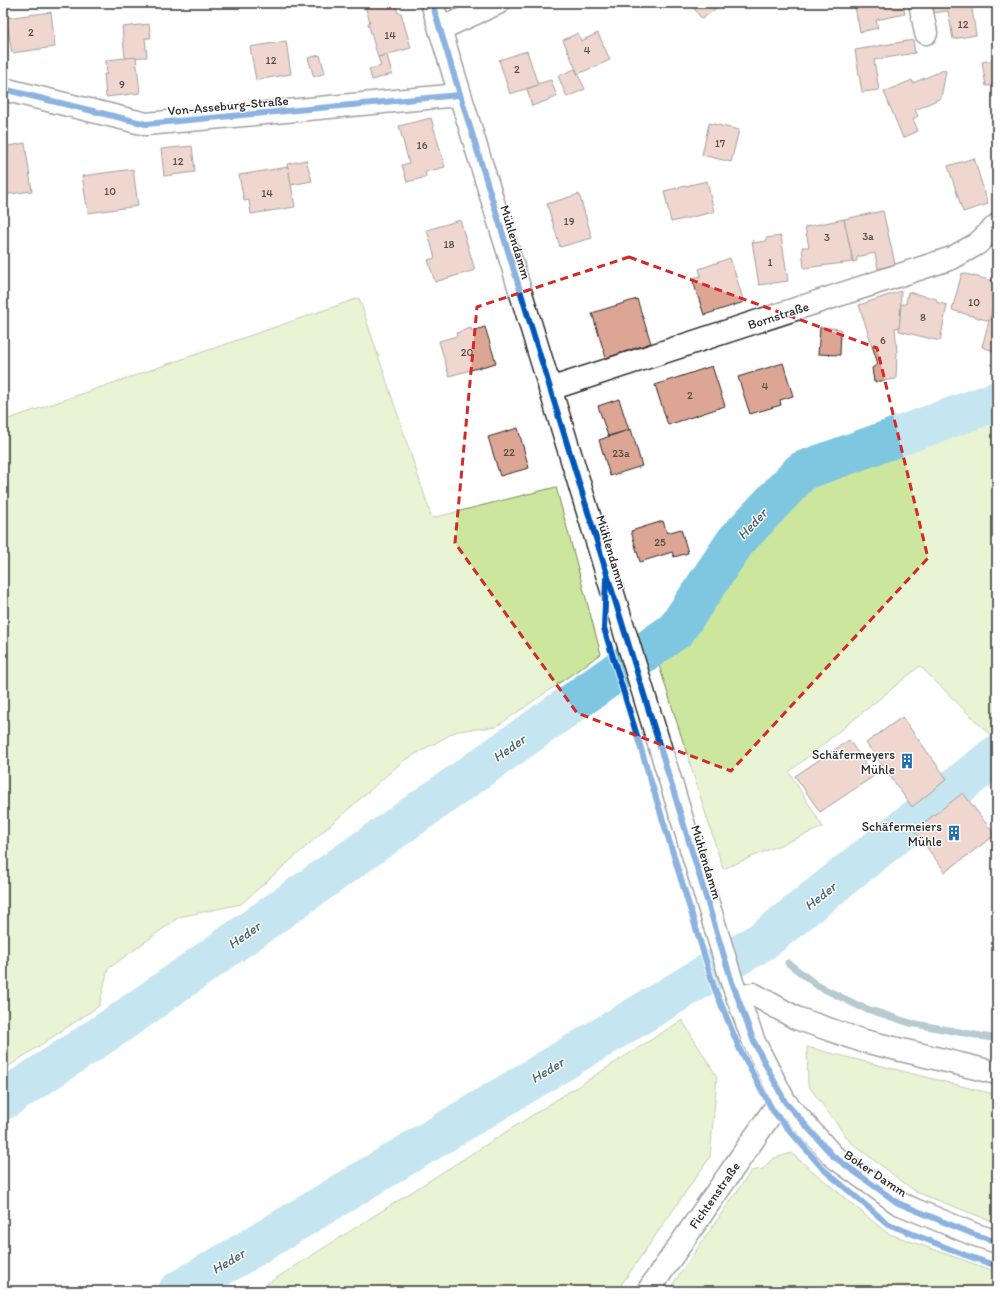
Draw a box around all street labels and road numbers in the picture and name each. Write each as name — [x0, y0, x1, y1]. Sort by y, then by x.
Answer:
street label: Von-Asseburg-Straße — [167, 93, 289, 118]
street label: Mühlendamm — [497, 203, 534, 281]
street label: Bornstraße — [746, 299, 811, 332]
street label: Mühlendamm — [593, 513, 630, 591]
street label: Mühlendamm — [688, 823, 725, 901]
street label: Boker Damm — [841, 1147, 910, 1200]
street label: Fichtenstraße — [686, 1159, 743, 1231]

